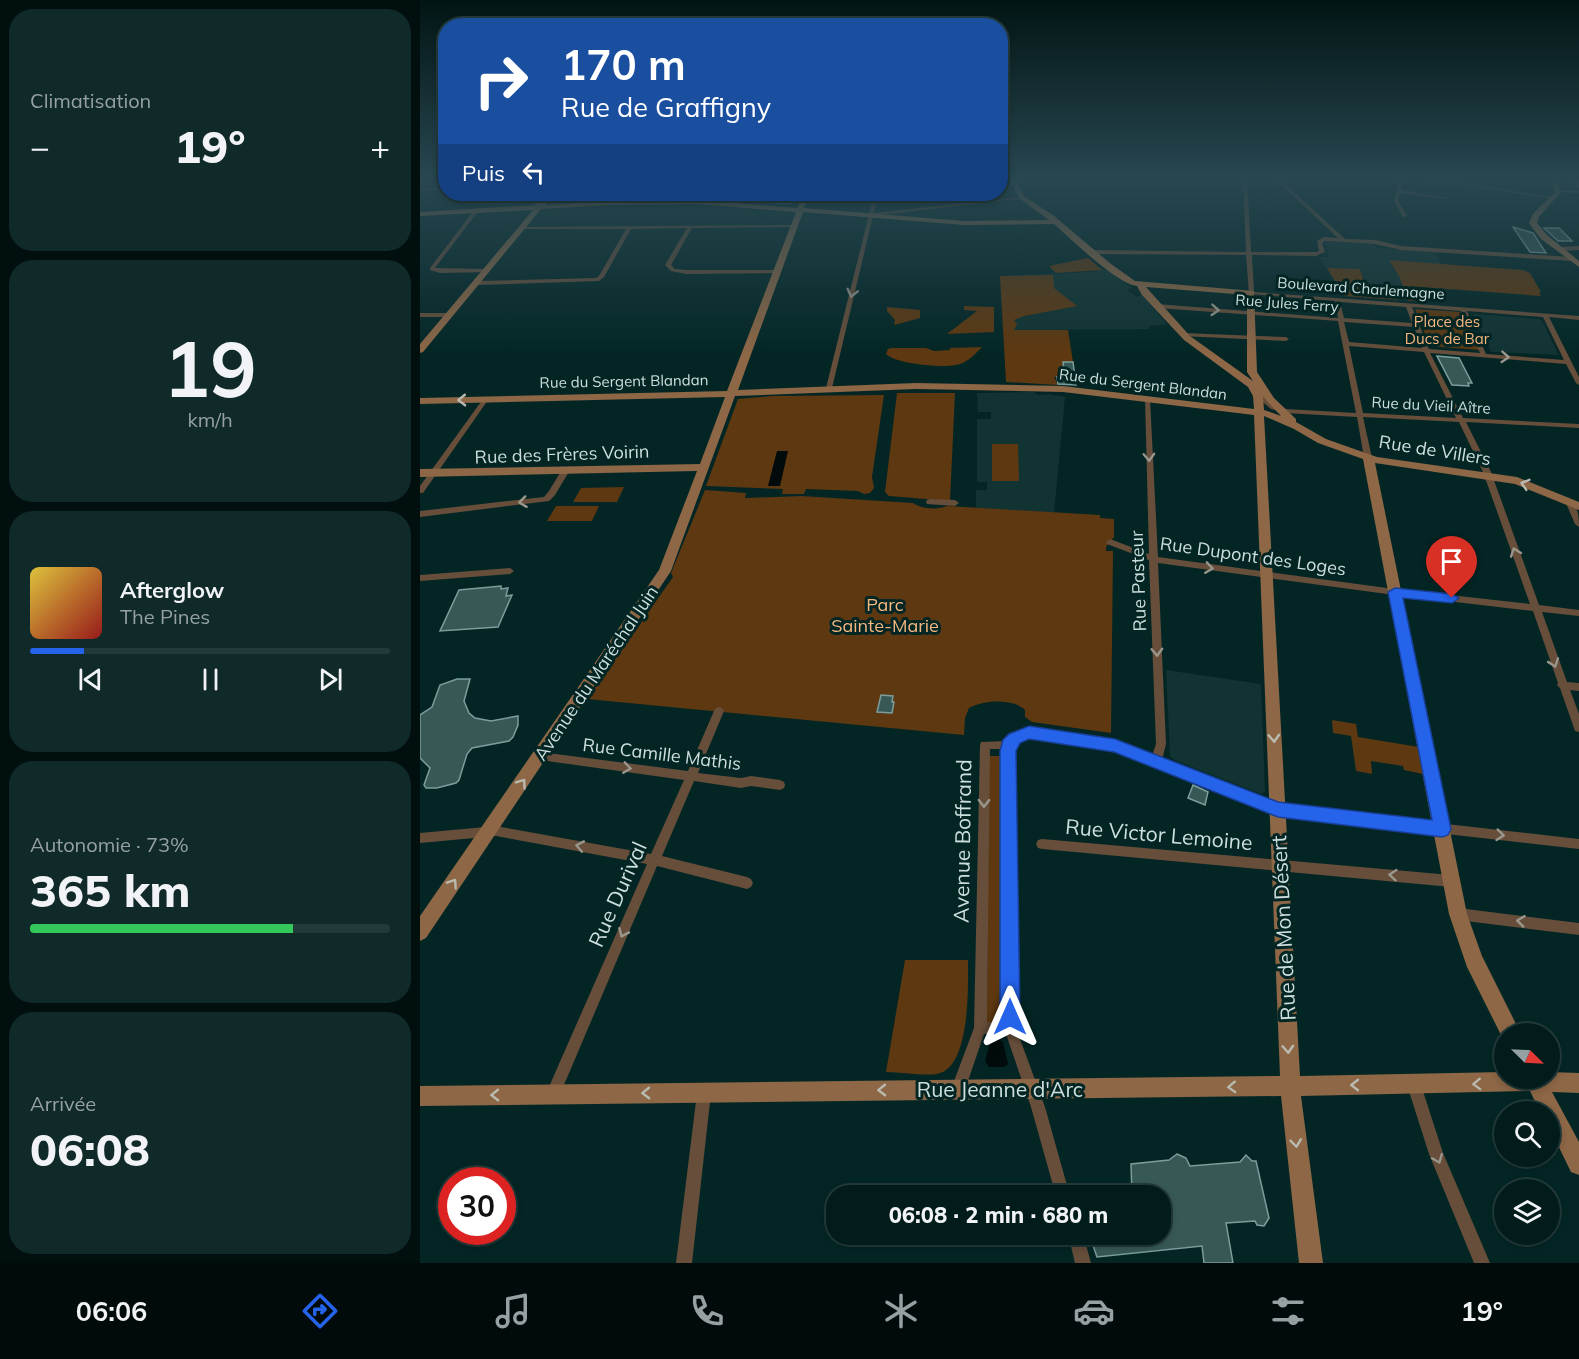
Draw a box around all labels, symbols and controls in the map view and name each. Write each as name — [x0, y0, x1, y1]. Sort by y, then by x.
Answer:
text: 170 m — [561, 38, 686, 91]
icon: right — [462, 42, 540, 120]
text: Climatisation — [30, 88, 151, 113]
text: Rue de Graffigny — [561, 90, 771, 124]
text: 19° — [174, 118, 246, 174]
text: − — [30, 126, 50, 167]
text: + — [370, 126, 390, 167]
icon: left — [517, 156, 550, 189]
text: Puis — [462, 159, 505, 187]
street label: Boulevard Charlemagne — [1277, 273, 1445, 303]
one-way arrow — [846, 288, 859, 298]
street label: Rue Jules Ferry — [1235, 290, 1339, 316]
one-way arrow — [1211, 304, 1220, 317]
park label: Place des Ducs de Bar — [1405, 312, 1490, 348]
text: 19 — [163, 319, 257, 417]
one-way arrow — [1500, 350, 1509, 363]
street label: Rue du Sergent Blandan — [1058, 364, 1228, 404]
street label: Rue du Sergent Blandan — [539, 370, 709, 392]
street label: Rue du Vieil Aître — [1371, 392, 1491, 418]
one-way arrow — [457, 394, 466, 406]
text: km/h — [187, 407, 233, 432]
street label: Rue de Villers — [1377, 430, 1493, 470]
street label: Rue des Frères Voirin — [474, 439, 650, 469]
one-way arrow — [1143, 453, 1156, 462]
one-way arrow — [1520, 479, 1531, 491]
one-way arrow — [519, 495, 528, 508]
street label: Rue Pasteur — [1125, 530, 1151, 632]
street label: Rue Dupont des Loges — [1159, 532, 1348, 580]
pin — [1426, 536, 1477, 598]
icon: arrive — [1435, 545, 1468, 578]
one-way arrow — [1510, 547, 1523, 558]
one-way arrow — [1205, 561, 1214, 573]
text: Afterglow — [120, 576, 224, 604]
street label: Avenue du Maréchal Juin — [529, 581, 663, 765]
park label: Parc Sainte-Marie — [831, 593, 939, 637]
text: The Pines — [120, 604, 210, 629]
one-way arrow — [1151, 648, 1164, 657]
one-way arrow — [1547, 657, 1560, 668]
icon: previous — [74, 663, 107, 696]
icon: pause — [194, 663, 227, 696]
icon: next — [314, 663, 347, 696]
street label: Rue Camille Mathis — [581, 733, 743, 775]
one-way arrow — [1268, 733, 1281, 742]
street label: Avenue Boffrand — [948, 759, 976, 923]
one-way arrow — [622, 761, 632, 773]
one-way arrow — [515, 779, 526, 790]
one-way arrow — [978, 799, 990, 808]
street label: Rue Victor Lemoine — [1064, 813, 1254, 855]
one-way arrow — [1496, 829, 1505, 841]
text: Autonomie · 73% — [30, 832, 189, 857]
street label: Rue de Mon Désert — [1265, 835, 1301, 1021]
street label: Rue Durival — [582, 837, 652, 951]
one-way arrow — [575, 840, 585, 853]
text: 365 km — [30, 862, 191, 918]
one-way arrow — [1389, 869, 1398, 882]
one-way arrow — [446, 879, 457, 890]
one-way arrow — [1516, 916, 1526, 928]
one-way arrow — [618, 927, 630, 938]
position arrow — [978, 985, 1042, 1049]
north arrow — [1494, 1023, 1560, 1089]
map controls — [1494, 1023, 1560, 1245]
one-way arrow — [1282, 1044, 1295, 1053]
street label: Rue Jeanne d'Arc — [917, 1076, 1083, 1102]
one-way arrow — [1472, 1077, 1481, 1090]
one-way arrow — [1351, 1079, 1360, 1091]
one-way arrow — [1227, 1080, 1236, 1093]
one-way arrow — [877, 1084, 886, 1097]
one-way arrow — [642, 1087, 651, 1099]
one-way arrow — [490, 1089, 499, 1101]
text: Arrivée — [30, 1091, 96, 1116]
button: search — [1494, 1101, 1560, 1167]
text: 06:08 — [30, 1121, 150, 1177]
one-way arrow — [1290, 1139, 1302, 1148]
one-way arrow — [1431, 1153, 1443, 1164]
speed limit sign: 30 — [438, 1167, 516, 1245]
button: layers — [1494, 1179, 1560, 1245]
text: 06:08 · 2 min · 680 m — [889, 1201, 1108, 1229]
icon: directions — [299, 1290, 341, 1332]
icon: music — [492, 1290, 534, 1332]
icon: phone — [686, 1290, 728, 1332]
icon: climate — [880, 1290, 922, 1332]
icon: car — [1073, 1290, 1115, 1332]
icon: filters — [1267, 1290, 1309, 1332]
text: 06:06 — [76, 1294, 147, 1328]
text: 19° — [1460, 1294, 1503, 1328]

